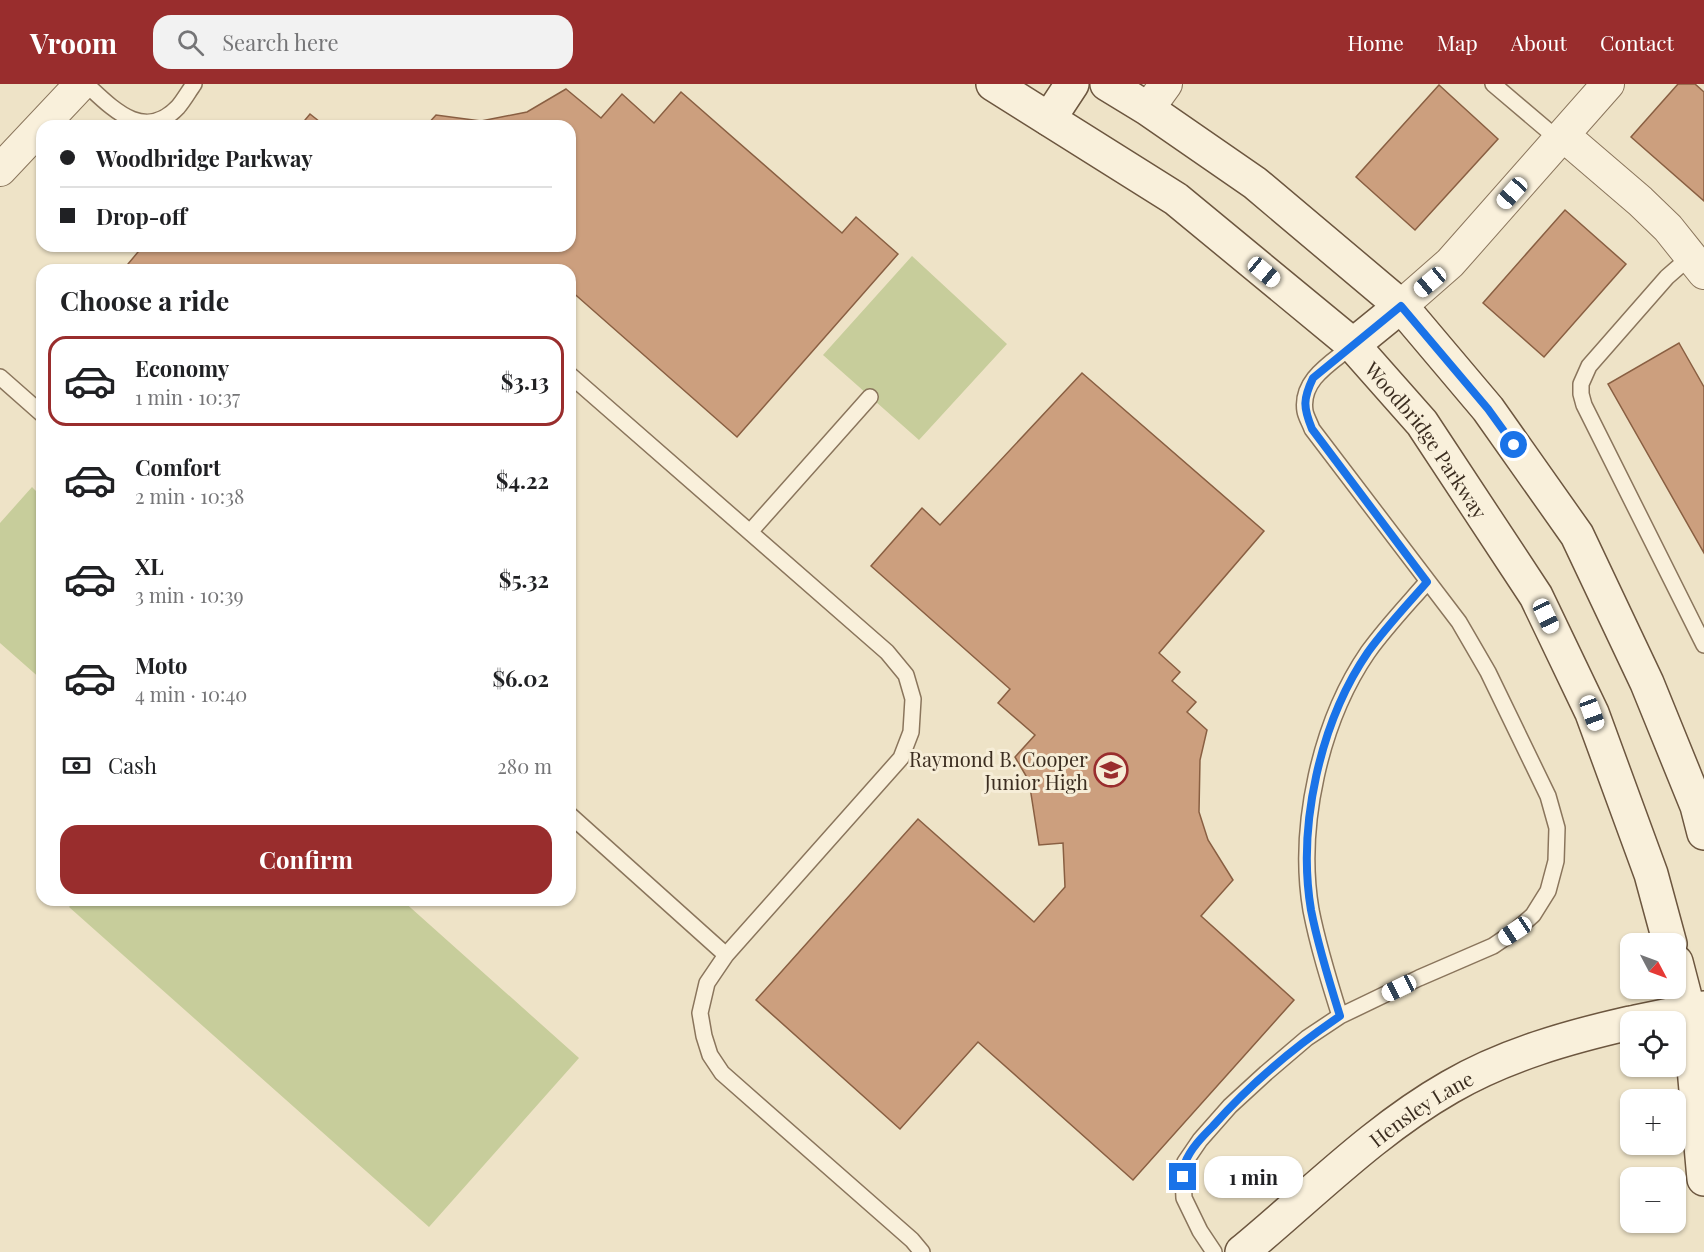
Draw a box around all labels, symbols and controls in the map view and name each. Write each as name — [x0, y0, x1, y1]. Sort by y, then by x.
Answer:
search box — [153, 15, 573, 69]
text: Vroom — [30, 24, 117, 61]
icon: search — [174, 26, 207, 59]
text: Search here — [222, 27, 339, 57]
text: Home — [1348, 28, 1404, 56]
text: Map — [1437, 28, 1478, 56]
text: About — [1511, 28, 1567, 56]
text: Contact — [1600, 28, 1674, 56]
text: Woodbridge Parkway — [96, 143, 313, 173]
car — [1493, 174, 1531, 212]
text: Drop-off — [96, 201, 187, 231]
car — [1244, 254, 1284, 290]
car — [1410, 264, 1450, 300]
text: Choose a ride — [60, 282, 229, 318]
text: Economy — [135, 353, 229, 383]
icon: car — [63, 354, 117, 408]
street label: Woodbridge Parkway — [1359, 354, 1494, 523]
text: $3.13 — [501, 366, 549, 396]
text: 1 min · 10:37 — [135, 383, 240, 410]
route start — [1500, 431, 1527, 458]
text: Comfort — [135, 452, 221, 482]
icon: car — [63, 453, 117, 507]
text: $4.22 — [496, 465, 549, 495]
text: 2 min · 10:38 — [135, 482, 245, 509]
text: XL — [135, 551, 164, 581]
icon: car — [63, 552, 117, 606]
text: $5.32 — [499, 564, 549, 594]
text: 3 min · 10:39 — [135, 581, 244, 608]
car — [1530, 596, 1562, 636]
text: Moto — [135, 650, 188, 680]
icon: car — [63, 651, 117, 705]
text: $6.02 — [492, 663, 549, 693]
text: 4 min · 10:40 — [135, 680, 247, 707]
car — [1577, 693, 1607, 733]
place label: Raymond B. Cooper Junior High — [909, 745, 1088, 795]
icon: cash — [60, 749, 93, 782]
text: Cash — [108, 750, 157, 780]
text: 280 m — [497, 752, 552, 779]
school or university icon: Raymond B. Cooper Junior High — [1093, 752, 1129, 788]
button: Confirm — [60, 825, 552, 894]
car — [1495, 913, 1535, 949]
north arrow — [1620, 933, 1686, 999]
map controls — [1620, 933, 1686, 1233]
car — [1379, 972, 1419, 1004]
button: locate — [1620, 1011, 1686, 1077]
street label: Hensley Lane — [1363, 1064, 1477, 1152]
button: + — [1620, 1089, 1686, 1155]
callout: 1 min — [1204, 1156, 1303, 1198]
route end — [1169, 1163, 1196, 1190]
text: 1 min — [1229, 1163, 1278, 1190]
button: − — [1620, 1167, 1686, 1233]

